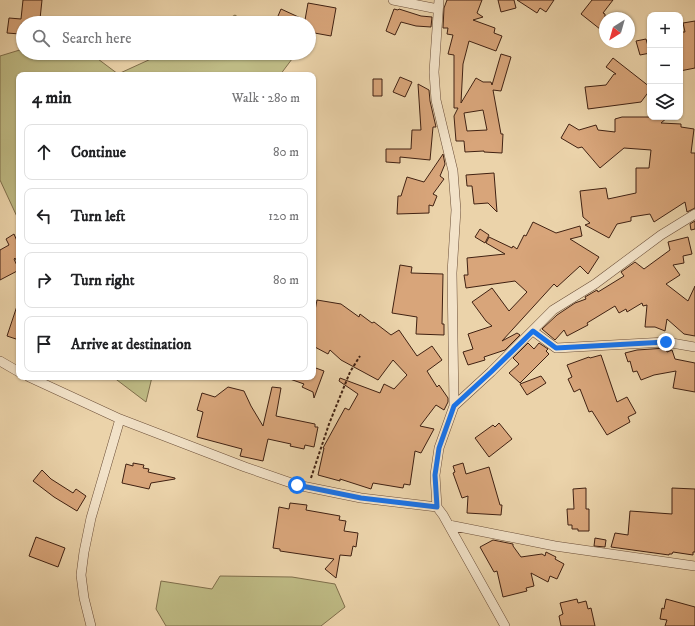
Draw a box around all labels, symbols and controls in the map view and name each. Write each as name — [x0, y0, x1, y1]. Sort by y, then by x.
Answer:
north arrow — [599, 12, 635, 48]
map controls — [647, 12, 683, 120]
button: + — [647, 12, 683, 48]
search box — [16, 16, 316, 60]
icon: search — [30, 27, 52, 49]
text: Search here — [62, 29, 131, 48]
button: − — [647, 48, 683, 84]
button: layers — [647, 84, 683, 120]
text: 4 min — [32, 87, 71, 109]
text: Walk · 280 m — [232, 90, 300, 106]
icon: ahead — [33, 141, 55, 163]
text: Continue — [71, 143, 126, 162]
text: 80 m — [273, 144, 299, 160]
icon: left — [33, 205, 55, 227]
text: Turn left — [71, 207, 125, 226]
text: 120 m — [268, 208, 299, 224]
icon: right — [33, 269, 55, 291]
text: Turn right — [71, 271, 134, 290]
text: 80 m — [273, 272, 299, 288]
icon: arrive — [33, 333, 55, 355]
route end — [657, 333, 675, 351]
text: Arrive at destination — [71, 335, 191, 354]
route start — [288, 476, 306, 494]

